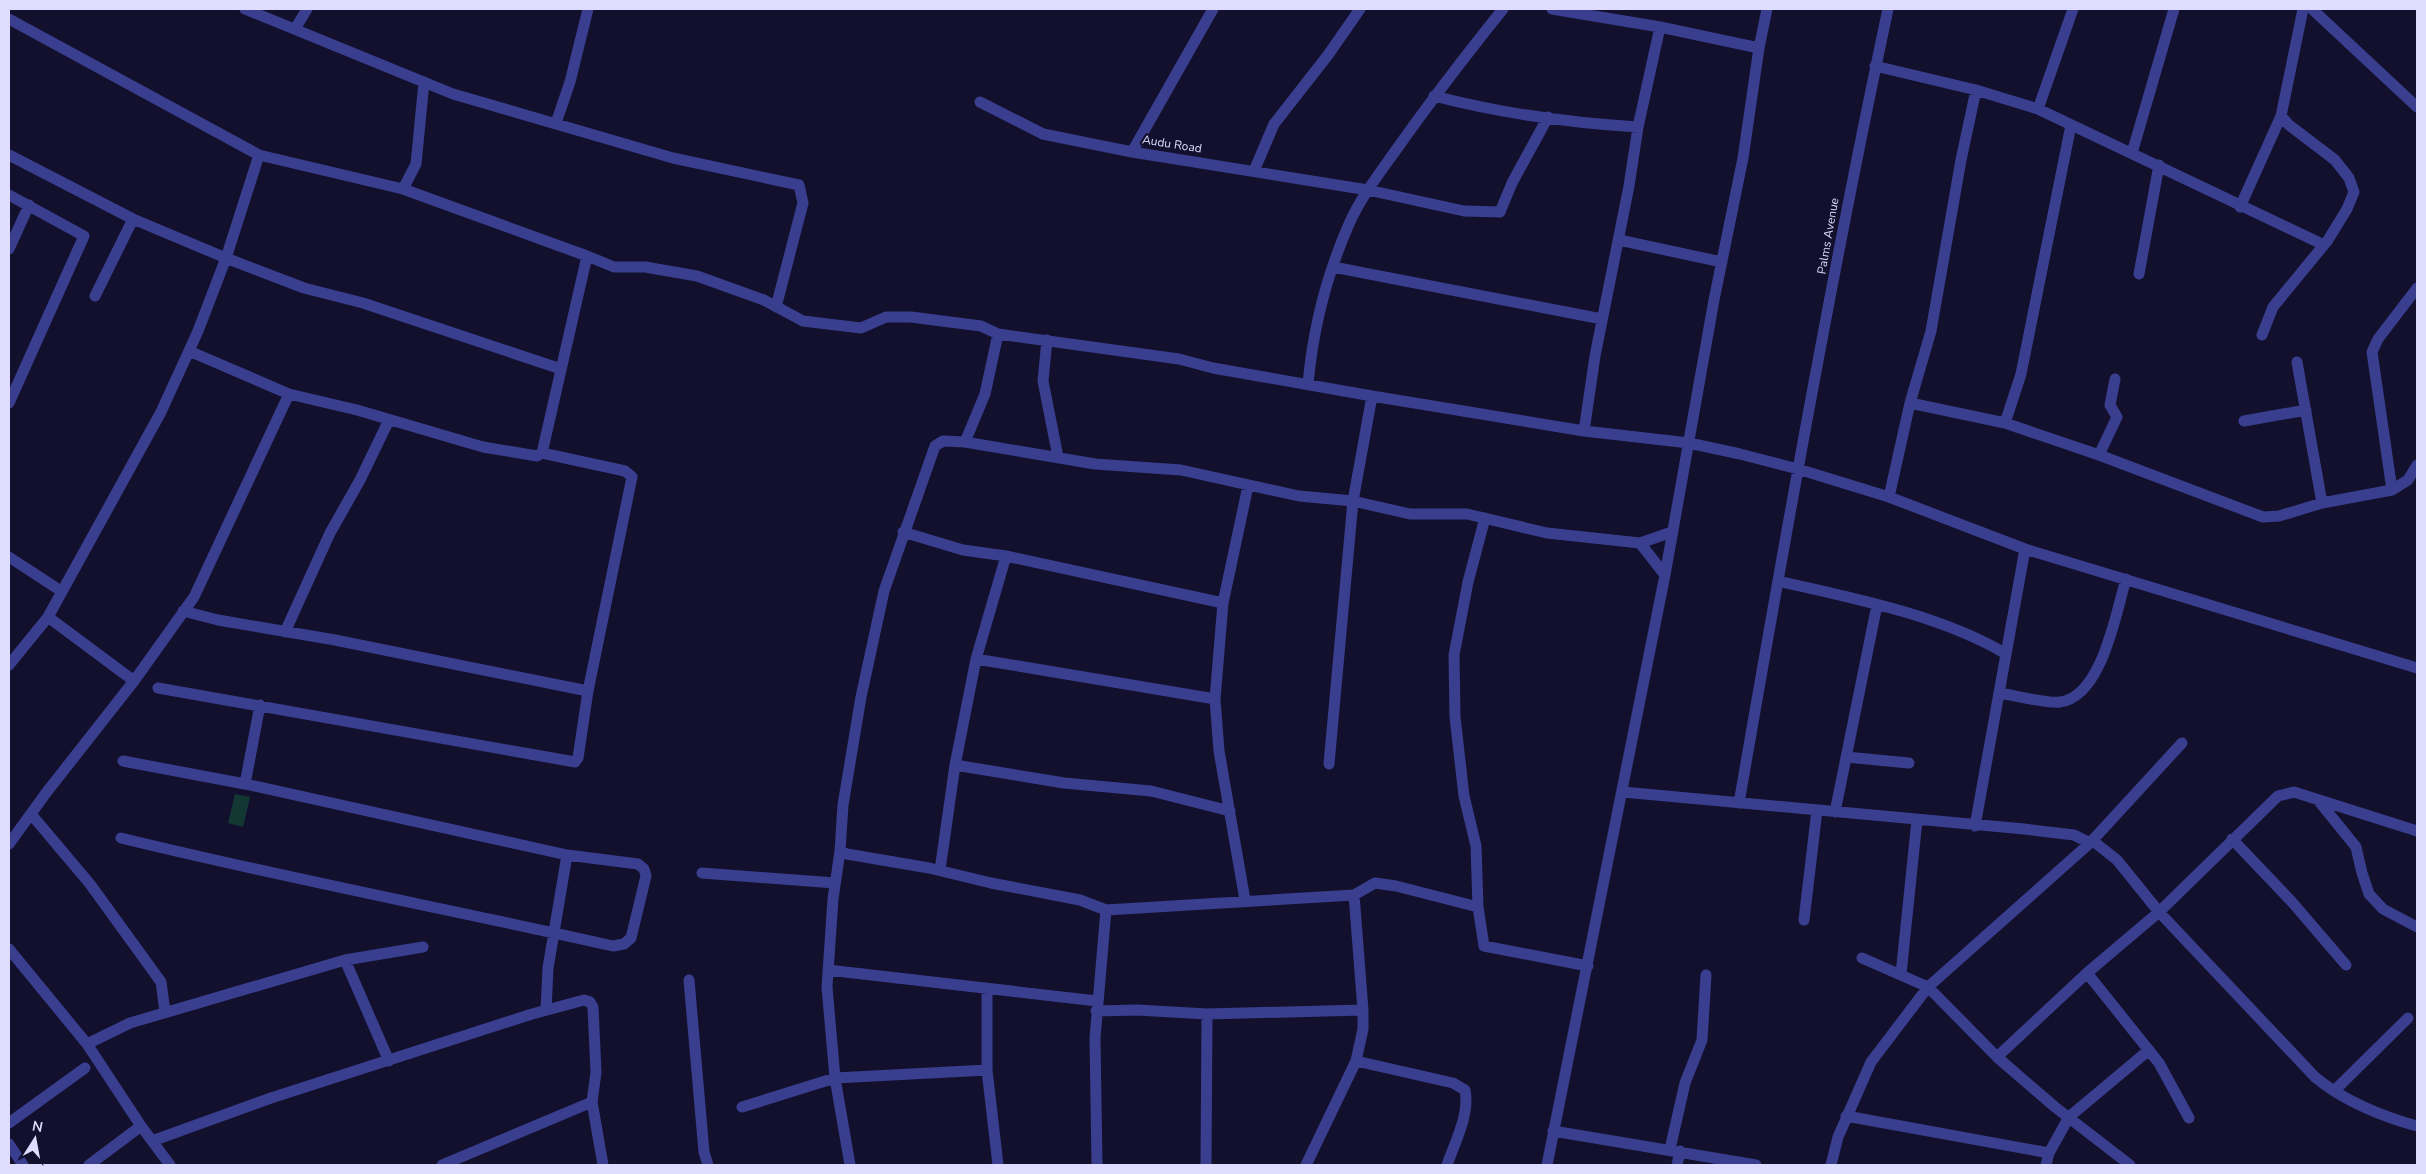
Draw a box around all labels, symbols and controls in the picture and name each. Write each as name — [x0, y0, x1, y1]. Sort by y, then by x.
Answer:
street label: Audu Road — [1141, 131, 1203, 157]
street label: Palms Avenue — [1813, 197, 1843, 275]
north arrow — [10, 1114, 60, 1164]
text: N — [30, 1116, 44, 1137]

